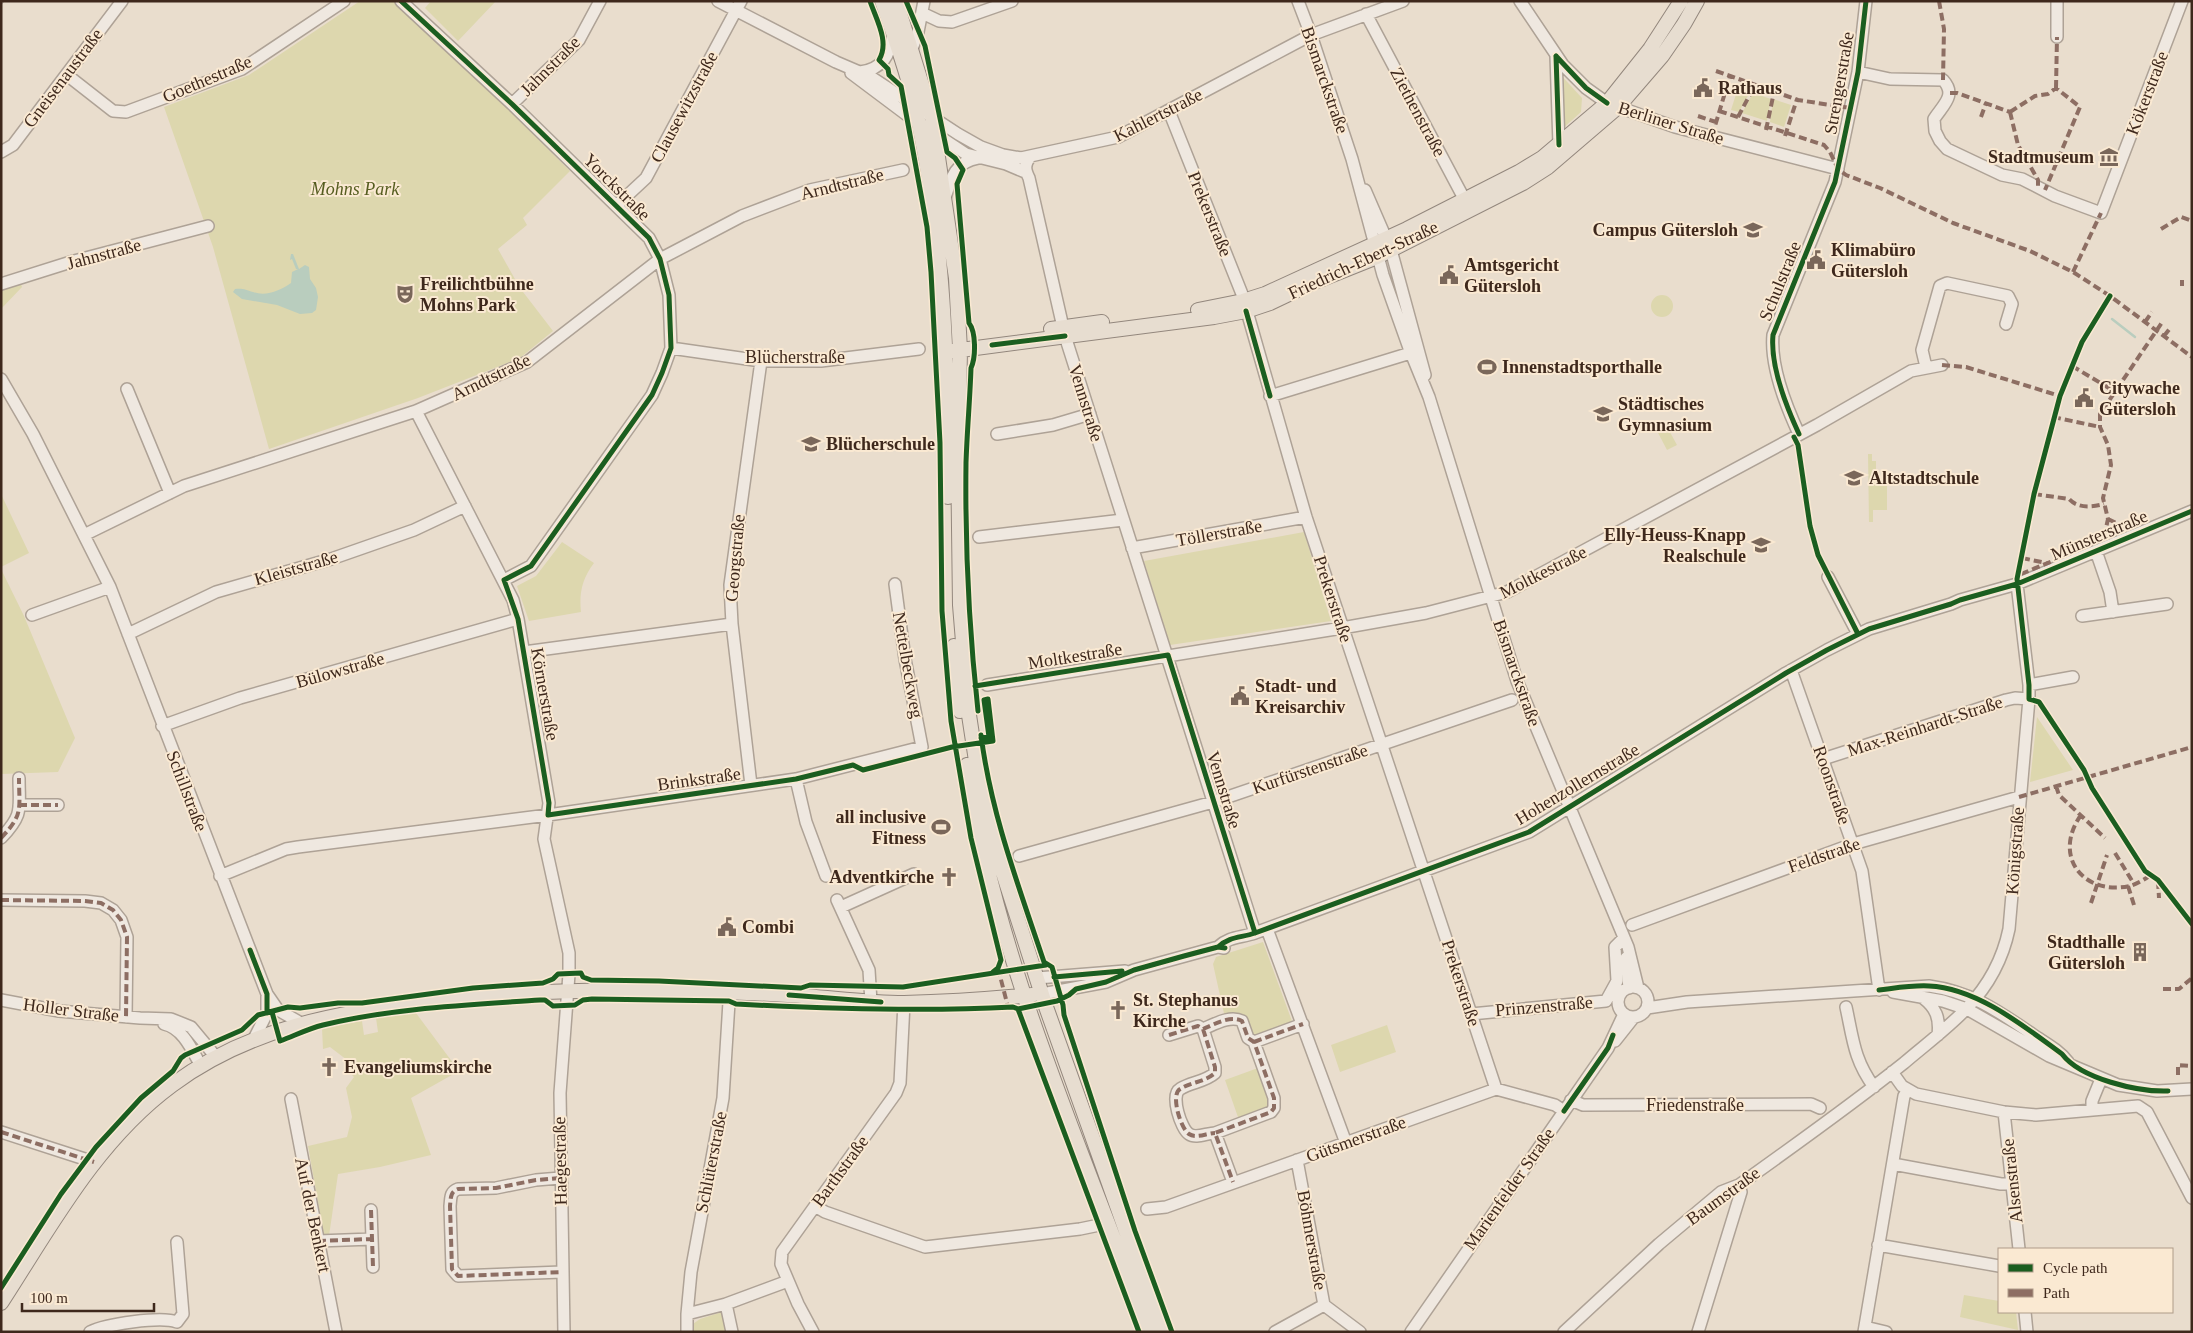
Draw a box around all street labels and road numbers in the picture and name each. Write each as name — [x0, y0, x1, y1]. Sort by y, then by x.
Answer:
street label: Gneisenaustraße — [19, 24, 107, 132]
street label: Bismarckstraße — [1297, 24, 1353, 136]
street label: Strengerstraße — [1820, 30, 1858, 136]
street label: Jahnstraße — [516, 32, 584, 100]
street label: Clausewitzstraße — [646, 48, 722, 166]
street label: Kökerstraße — [2122, 48, 2172, 138]
street label: Goethestraße — [159, 51, 255, 107]
street label: Ziethenstraße — [1386, 64, 1450, 160]
street label: Kahlertstraße — [1110, 84, 1206, 146]
street label: Berliner Straße — [1616, 97, 1726, 149]
street label: Yorckstraße — [579, 149, 655, 225]
street label: Arndtstraße — [798, 164, 886, 204]
street label: Prekerstraße — [1184, 169, 1236, 259]
street label: Friedrich-Ebert-Straße — [1285, 217, 1441, 303]
street label: Jahnstraße — [65, 235, 143, 273]
street label: Schulstraße — [1755, 238, 1805, 324]
street label: Blücherstraße — [745, 347, 845, 367]
street label: Arndtstraße — [448, 349, 534, 405]
street label: Vennstraße — [1065, 362, 1107, 444]
street label: Münsterstraße — [2048, 506, 2150, 564]
street label: Georgstraße — [721, 513, 749, 603]
street label: Töllerstraße — [1174, 516, 1264, 550]
street label: Moltkestraße — [1496, 542, 1590, 602]
street label: Kleiststraße — [252, 547, 340, 589]
street label: Prekerstraße — [1310, 553, 1356, 645]
street label: Nettelbeckweg — [889, 610, 927, 720]
street label: Bismarckstraße — [1489, 617, 1545, 729]
street label: Moltkestraße — [1027, 639, 1123, 673]
street label: Körnerstraße — [527, 646, 563, 742]
street label: Bülowstraße — [294, 648, 386, 692]
street label: Max-Reinhardt-Straße — [1845, 691, 2005, 761]
street label: Hohenzollernstraße — [1511, 739, 1643, 829]
street label: Kurfürstenstraße — [1250, 740, 1370, 798]
street label: Roonstraße — [1809, 743, 1855, 827]
street label: Schillstraße — [162, 748, 212, 834]
street label: Vennstraße — [1203, 749, 1245, 831]
street label: Brinkstraße — [656, 763, 742, 795]
street label: Königstraße — [2002, 806, 2028, 896]
street label: Feldstraße — [1785, 833, 1863, 877]
street label: Prekerstraße — [1438, 937, 1484, 1029]
street label: Prinzenstraße — [1494, 992, 1594, 1020]
street label: Holler Straße — [22, 994, 120, 1026]
street label: Friedenstraße — [1646, 1095, 1744, 1115]
street label: Schlüterstraße — [691, 1110, 731, 1214]
street label: Gütsmerstraße — [1303, 1112, 1409, 1166]
street label: Haegestraße — [549, 1116, 571, 1206]
street label: Marienfelder Straße — [1459, 1124, 1559, 1254]
street label: Barthstraße — [808, 1132, 872, 1210]
street label: Alsenstraße — [1998, 1138, 2026, 1224]
street label: Auf der Benkert — [291, 1156, 335, 1274]
street label: Baumstraße — [1682, 1163, 1764, 1229]
street label: Böhmerstraße — [1293, 1189, 1331, 1291]

